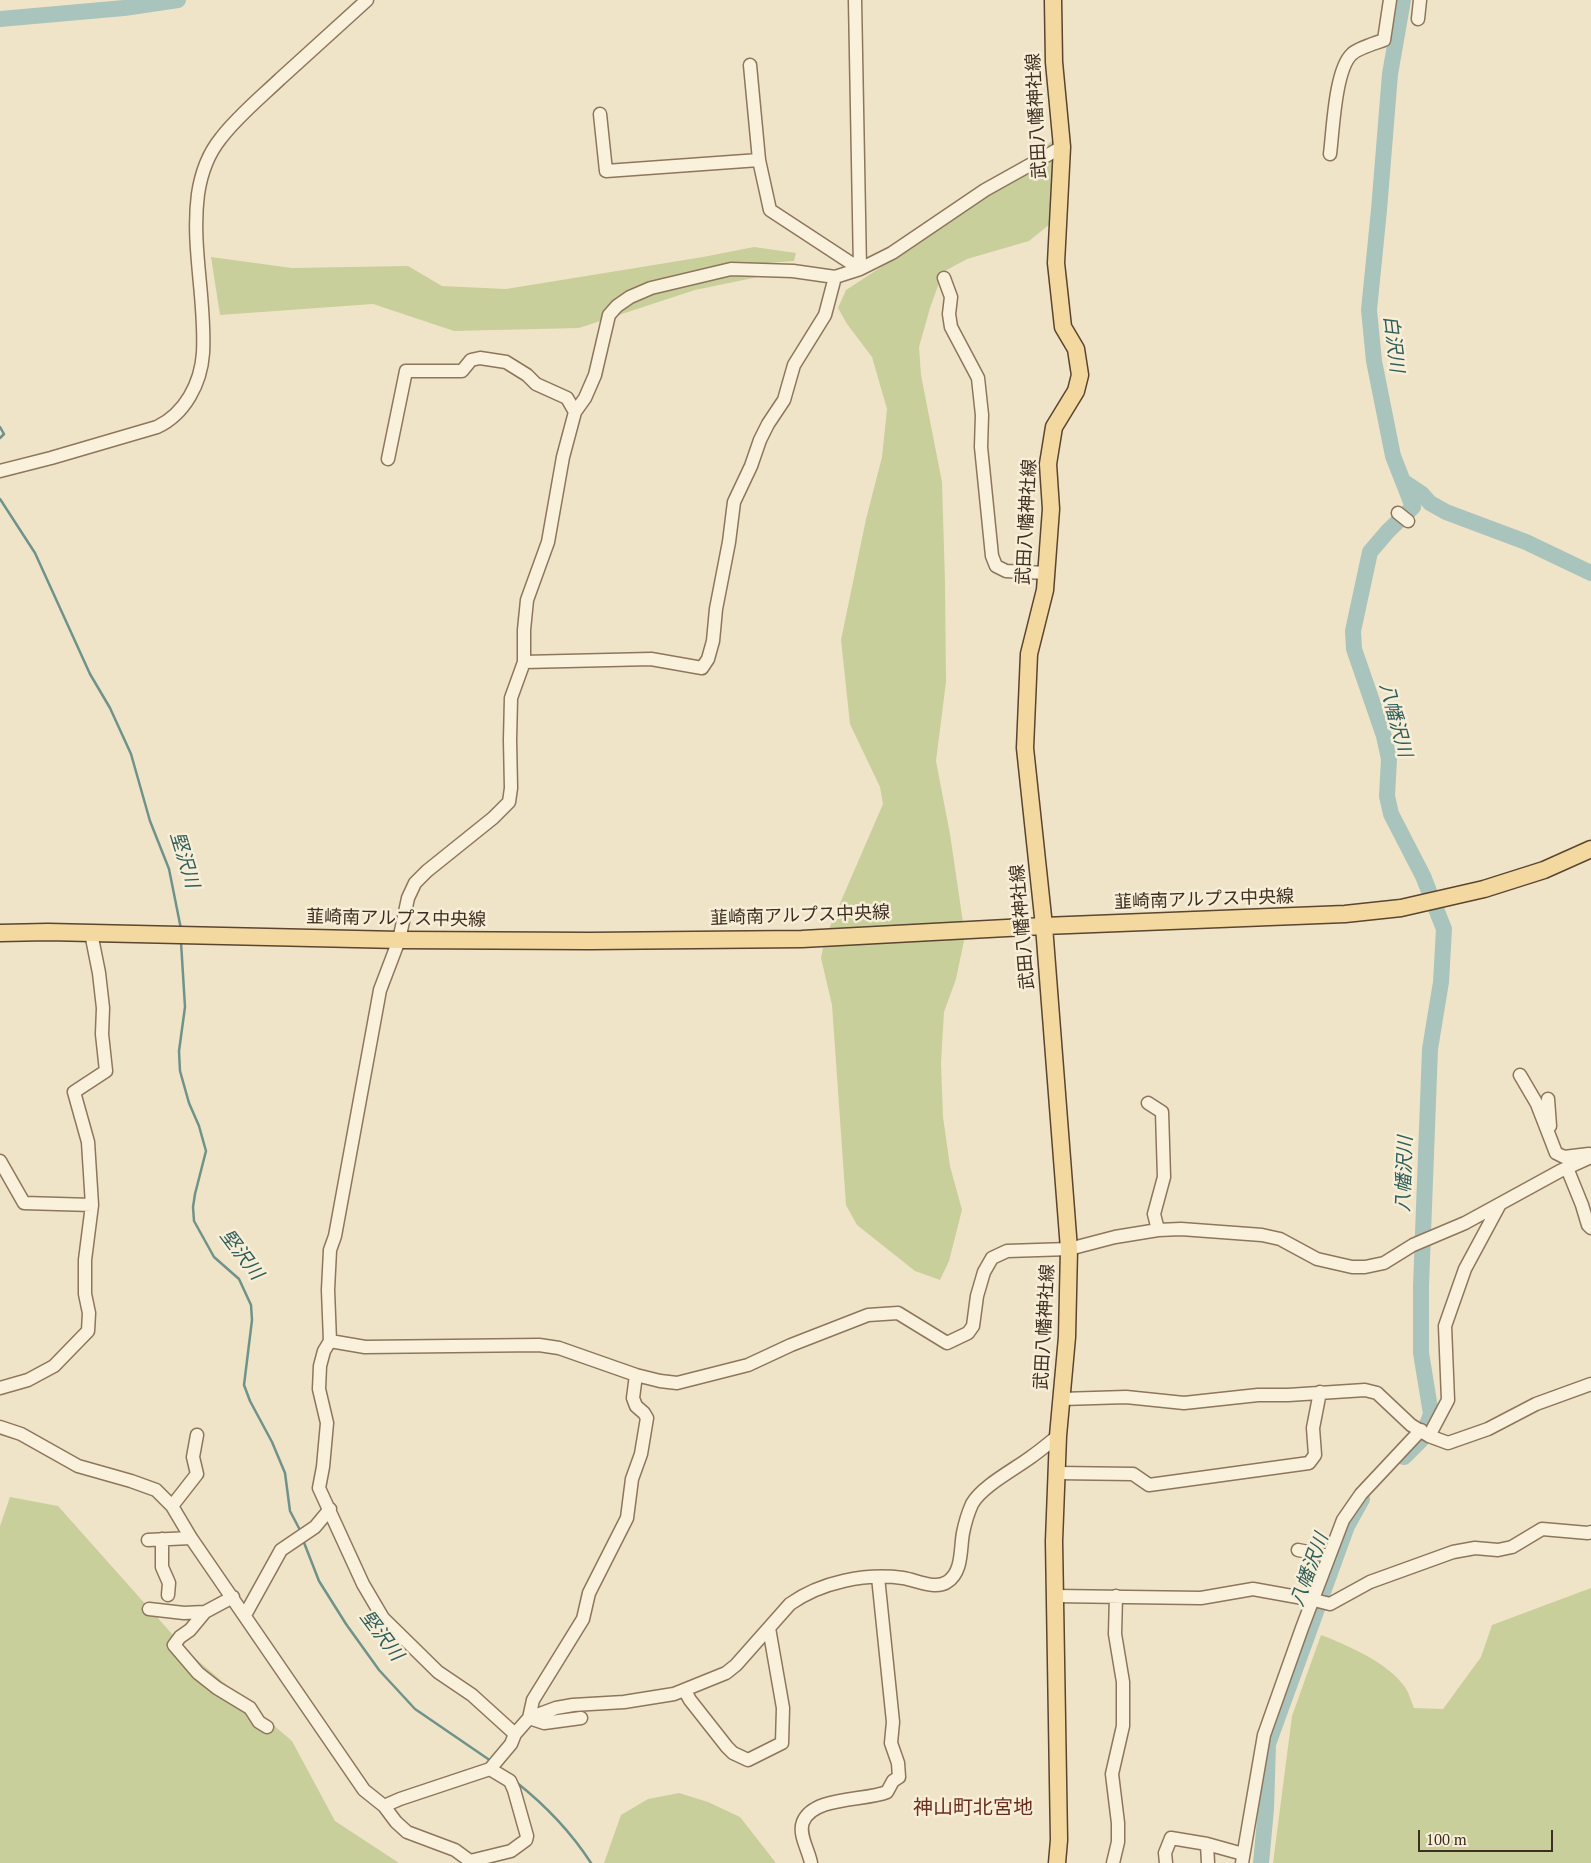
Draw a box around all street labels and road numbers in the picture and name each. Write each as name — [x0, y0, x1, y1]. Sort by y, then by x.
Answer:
street label: 武田八幡神社線 — [1023, 53, 1051, 179]
street label: 武田八幡神社線 — [1013, 459, 1041, 585]
street label: 武田八幡神社線 — [1007, 863, 1039, 991]
street label: 韮崎南アルプス中央線 — [1114, 886, 1294, 914]
street label: 韮崎南アルプス中央線 — [710, 902, 890, 930]
street label: 韮崎南アルプス中央線 — [306, 907, 486, 931]
street label: 武田八幡神社線 — [1031, 1264, 1059, 1390]

